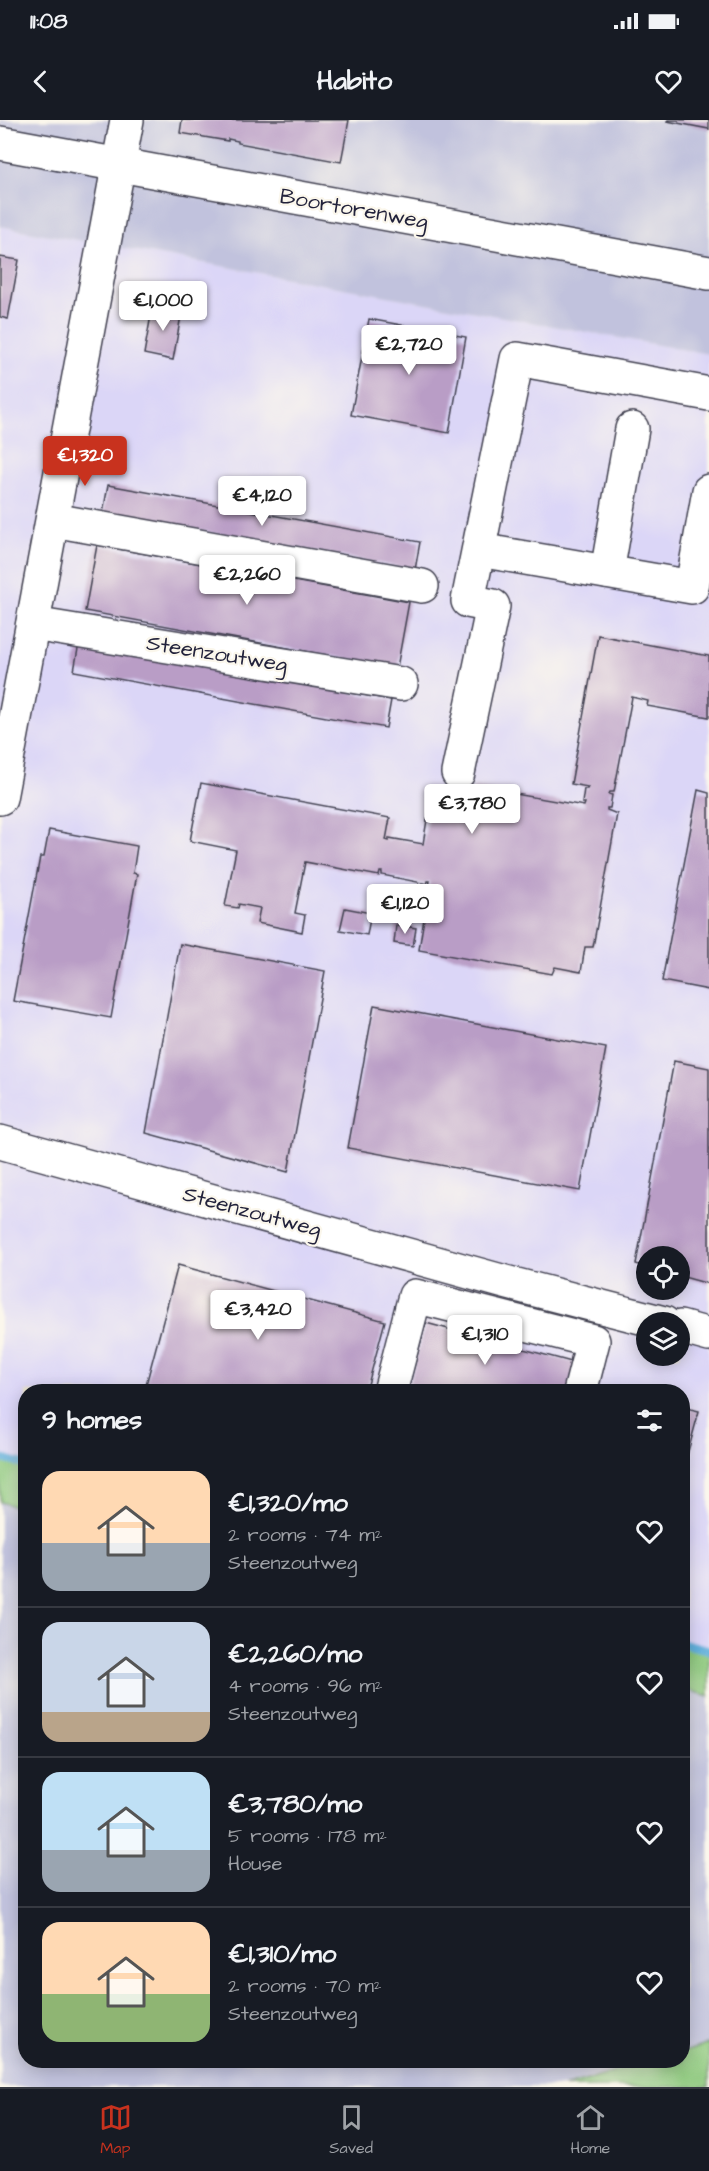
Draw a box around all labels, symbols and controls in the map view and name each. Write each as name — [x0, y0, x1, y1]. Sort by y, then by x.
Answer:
text: 11:08 — [30, 6, 67, 37]
text: Habito — [317, 62, 392, 100]
icon: back — [24, 65, 57, 98]
icon: heart — [652, 65, 685, 98]
street label: Boortorenweg — [277, 181, 430, 238]
pin: €1,000 — [114, 281, 212, 332]
text: €1,000 — [133, 286, 193, 314]
pin: €2,720 — [360, 325, 458, 376]
text: €2,720 — [375, 330, 443, 358]
pin: €1,320 — [36, 436, 134, 487]
text: €1,320 — [57, 441, 113, 469]
pin: €4,120 — [213, 476, 311, 527]
text: €4,120 — [232, 481, 292, 509]
pin: €2,260 — [198, 555, 296, 606]
text: €2,260 — [213, 560, 281, 588]
street label: Steenzoutweg — [144, 628, 290, 681]
pin: €3,780 — [423, 784, 521, 835]
text: €3,780 — [438, 789, 506, 817]
pin: €1,120 — [356, 884, 454, 935]
text: €1,120 — [381, 889, 429, 917]
street label: Steenzoutweg — [179, 1179, 325, 1246]
map controls — [636, 1246, 690, 1366]
button: locate — [636, 1246, 690, 1300]
pin: €3,420 — [209, 1290, 307, 1341]
text: €3,420 — [224, 1295, 292, 1323]
button: layers — [636, 1312, 690, 1366]
pin: €1,310 — [436, 1315, 534, 1366]
text: €1,310 — [461, 1320, 509, 1348]
text: 9 homes — [42, 1402, 142, 1438]
icon: filters — [633, 1404, 666, 1437]
text: €1,320/mo — [228, 1485, 348, 1521]
icon: home — [90, 1495, 162, 1567]
icon: heart — [633, 1515, 666, 1548]
text: 2 rooms · 74 m² — [228, 1521, 382, 1549]
text: Steenzoutweg — [228, 1549, 357, 1577]
text: €2,260/mo — [228, 1636, 362, 1672]
icon: home — [90, 1646, 162, 1718]
icon: heart — [633, 1666, 666, 1699]
text: 4 rooms · 96 m² — [228, 1672, 383, 1700]
text: Steenzoutweg — [228, 1700, 357, 1728]
text: €3,780/mo — [228, 1786, 362, 1822]
icon: home — [90, 1796, 162, 1868]
icon: heart — [633, 1816, 666, 1849]
text: 5 rooms · 178 m² — [228, 1822, 387, 1850]
text: House — [228, 1850, 282, 1878]
text: €1,310/mo — [228, 1936, 336, 1972]
icon: home — [90, 1946, 162, 2018]
icon: heart — [633, 1966, 666, 1999]
text: 2 rooms · 70 m² — [228, 1972, 381, 2000]
text: Steenzoutweg — [228, 2000, 357, 2028]
tab: Map — [99, 2101, 132, 2159]
tab: Saved — [329, 2101, 373, 2159]
tab: Home — [570, 2101, 610, 2159]

